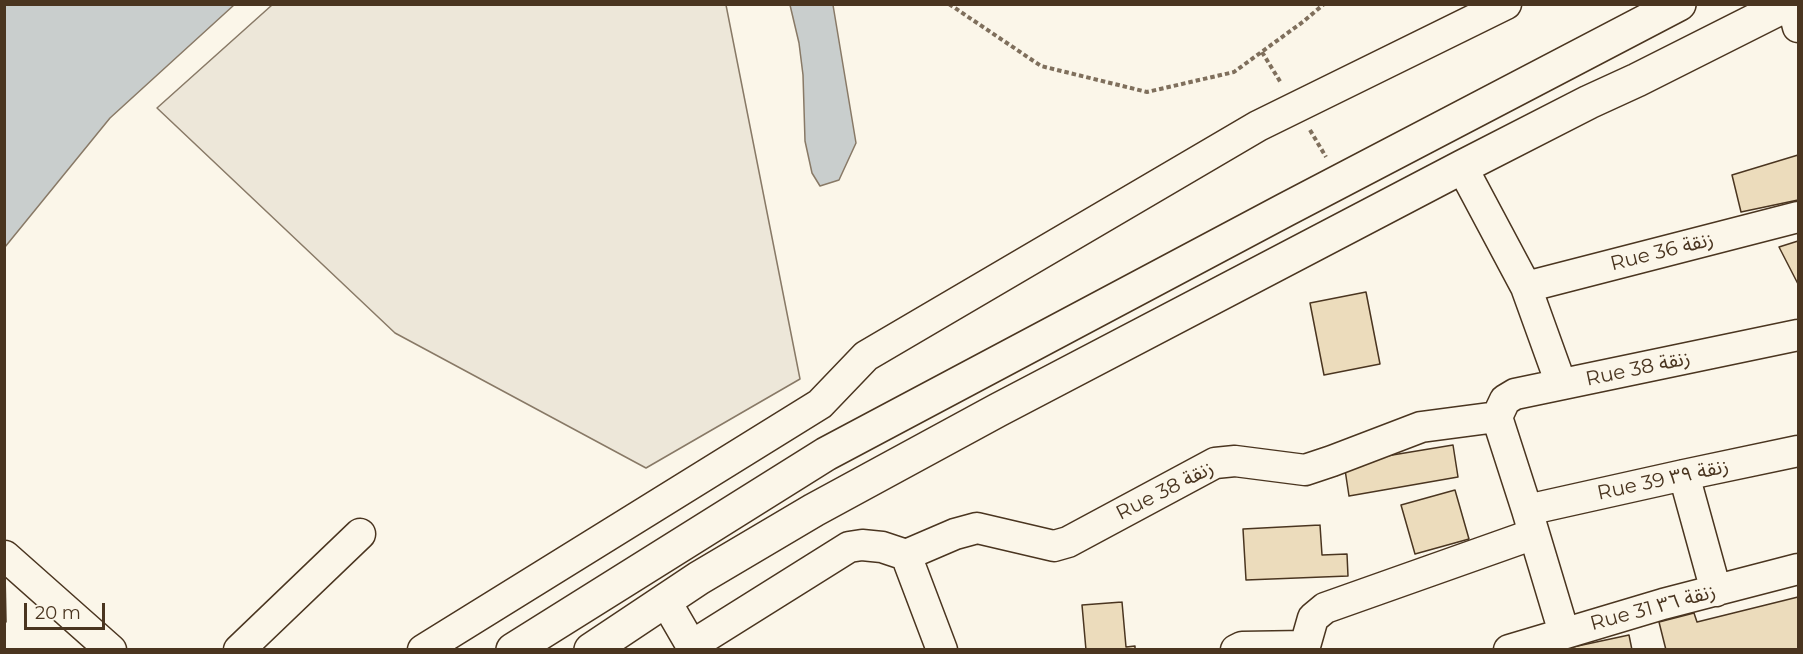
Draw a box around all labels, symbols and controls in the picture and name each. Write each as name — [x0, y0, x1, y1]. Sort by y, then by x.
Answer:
street label: Rue 36 زنقة — [1608, 228, 1716, 276]
street label: Rue 38 زنقة — [1584, 346, 1692, 392]
street label: Rue 39 زنقة ٣٩ — [1595, 454, 1731, 506]
street label: Rue 38 زنقة — [1112, 456, 1218, 526]
street label: Rue 31 زنقة ٣٦ — [1588, 580, 1718, 636]
scale bar — [27, 591, 108, 629]
text: 20 m — [35, 602, 81, 624]

